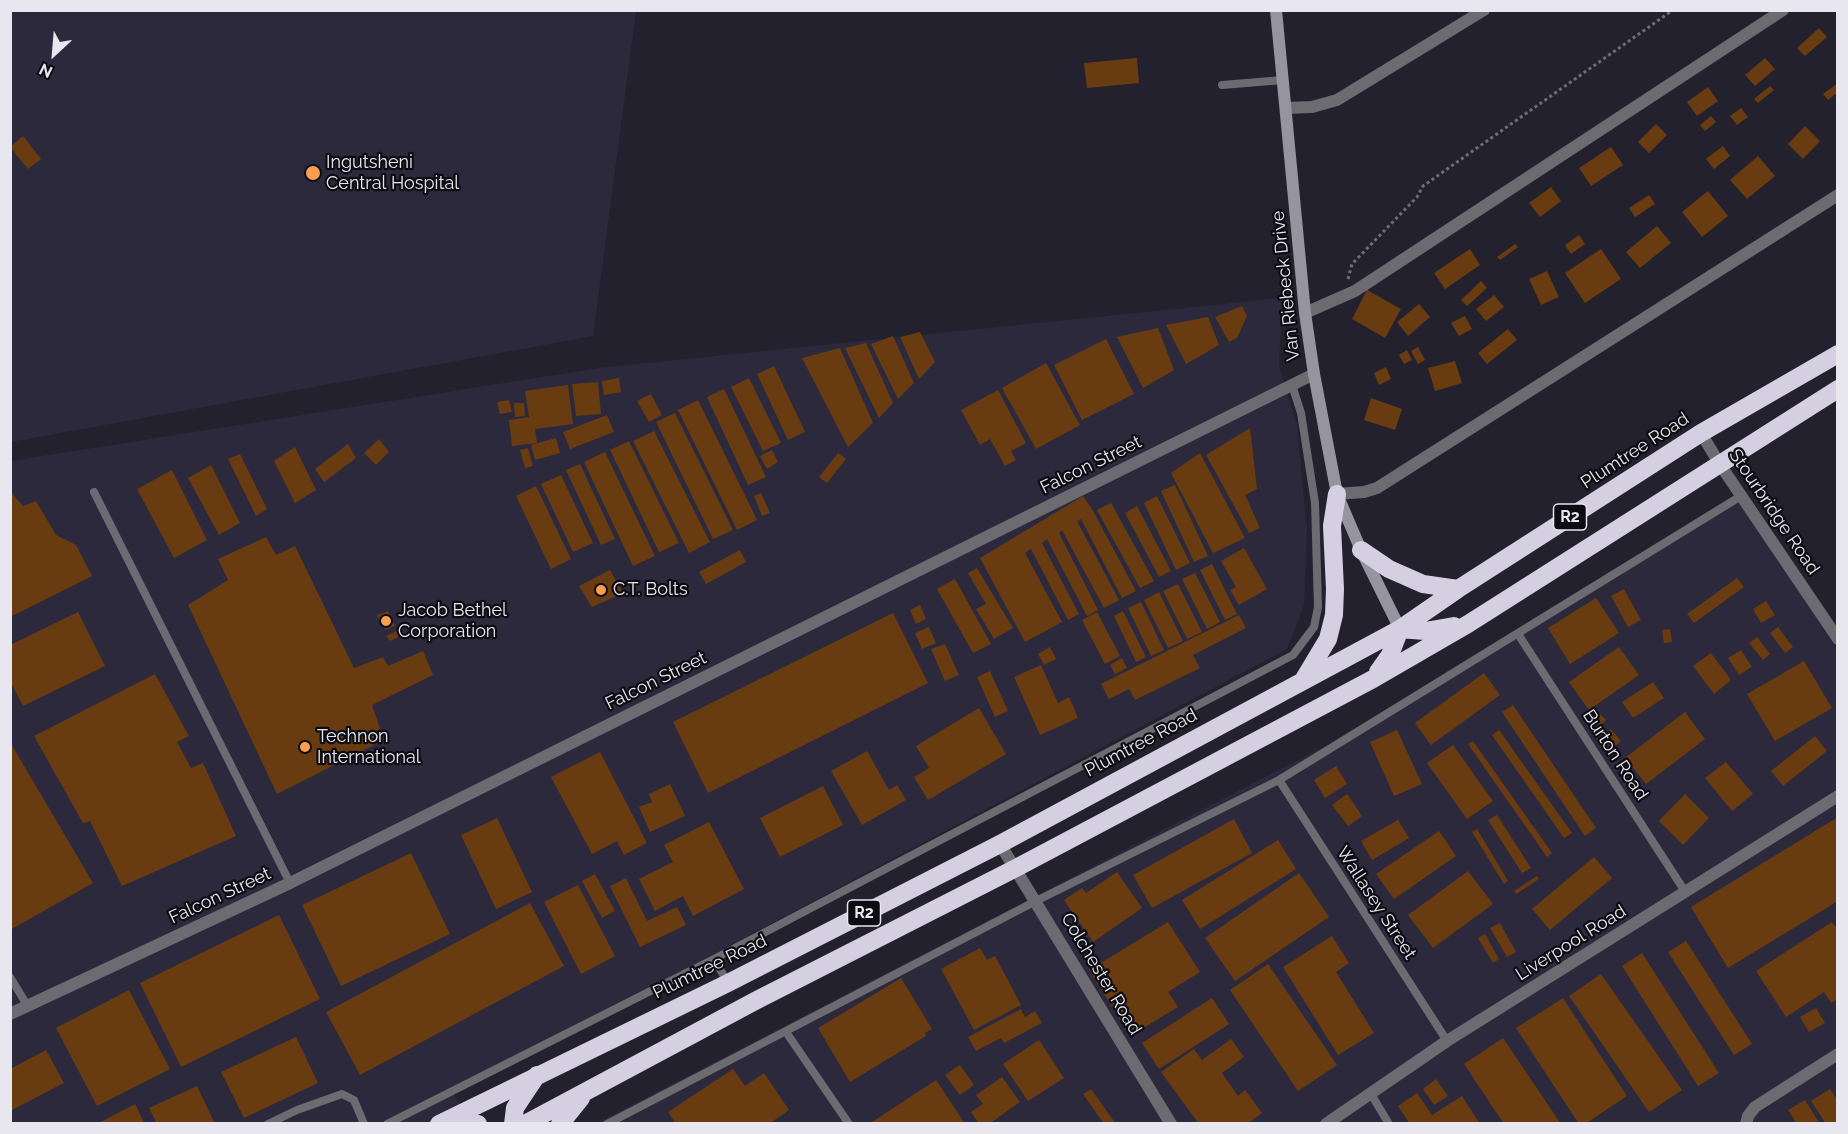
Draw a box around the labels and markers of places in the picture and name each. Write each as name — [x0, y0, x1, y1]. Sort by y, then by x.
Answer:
place label: Ingutsheni Central Hospital — [326, 152, 459, 195]
marker: Ingutsheni Central Hospital — [304, 164, 322, 182]
place label: C.T. Bolts — [613, 579, 688, 601]
marker: C.T. Bolts — [594, 583, 608, 597]
place label: Jacob Bethel Corporation — [398, 600, 507, 642]
marker: Jacob Bethel Corporation — [379, 614, 393, 628]
place label: Technon International — [317, 726, 421, 768]
marker: Technon International — [298, 740, 312, 754]

